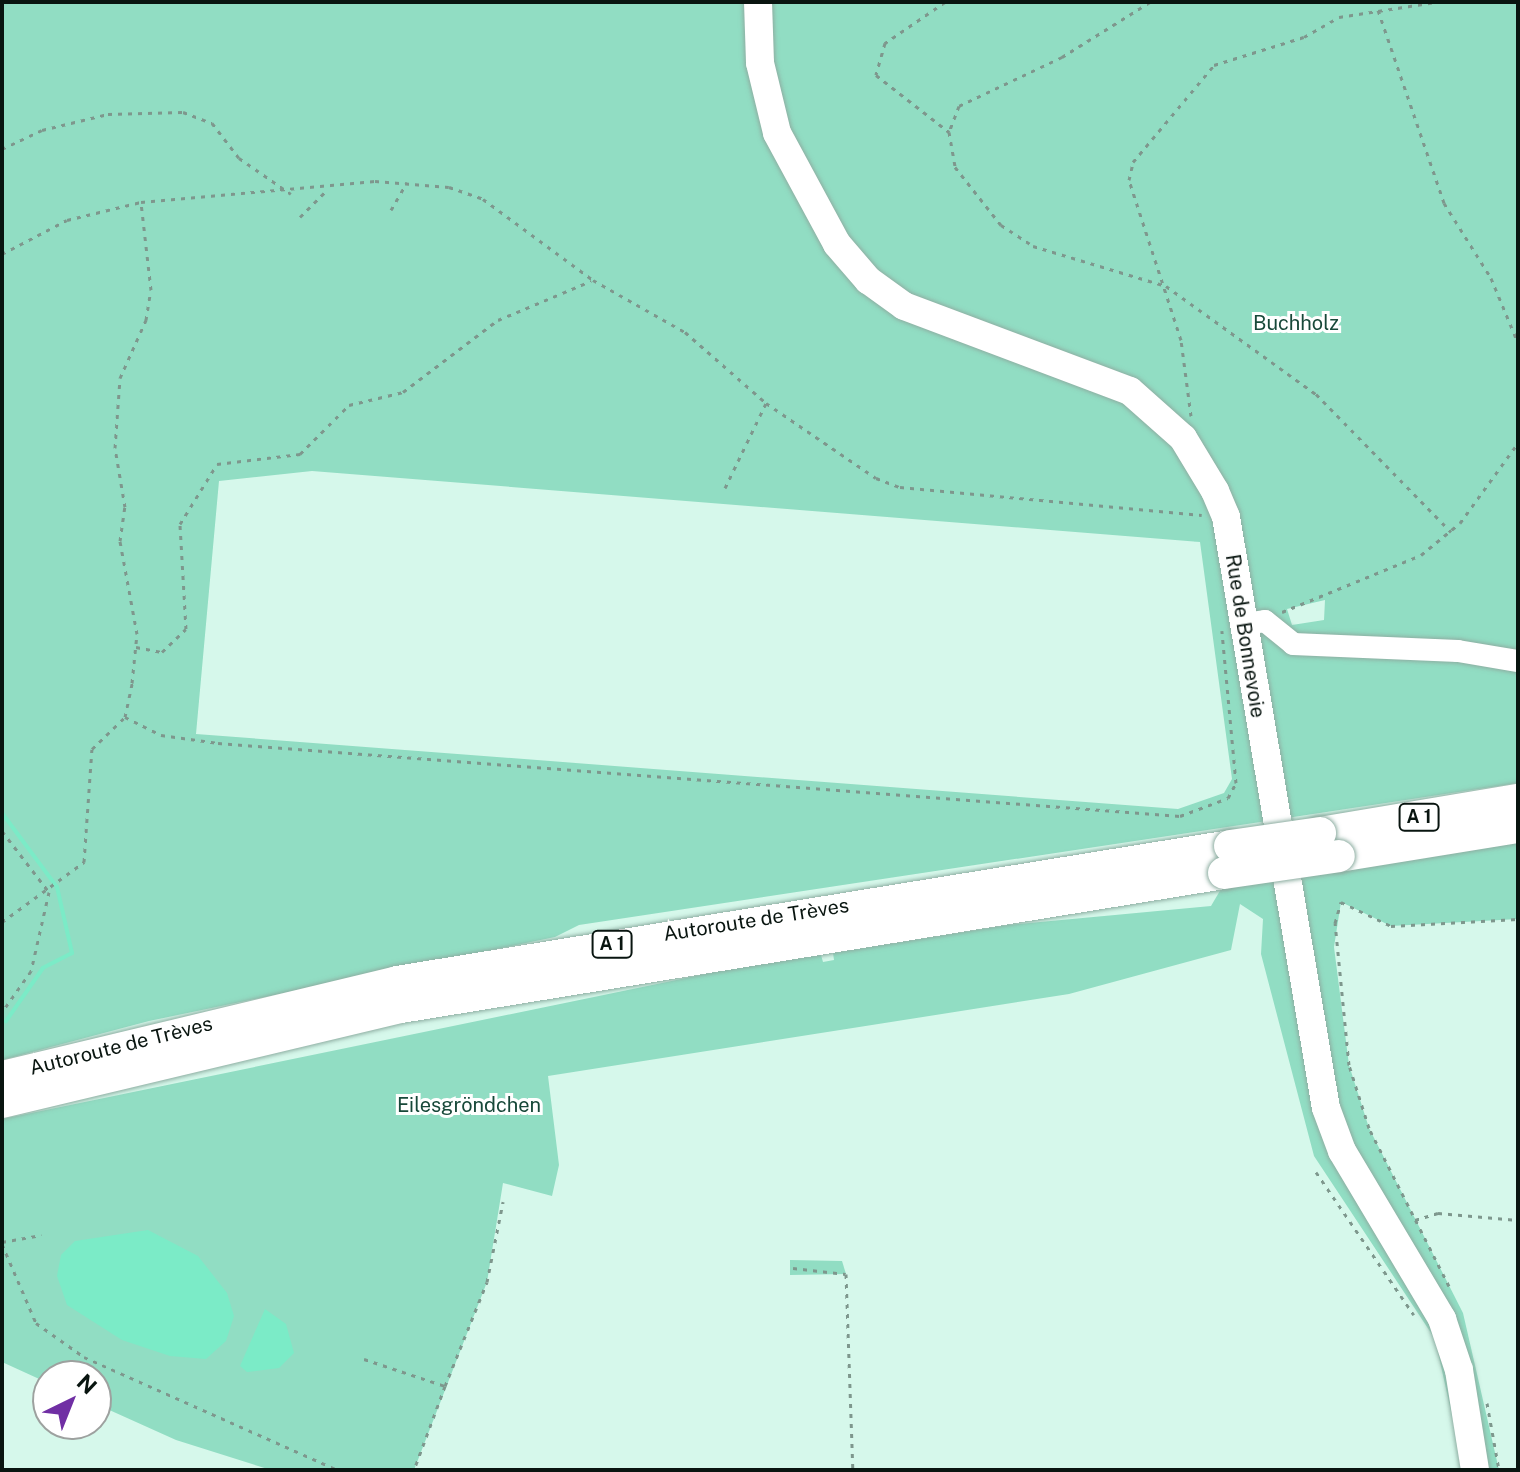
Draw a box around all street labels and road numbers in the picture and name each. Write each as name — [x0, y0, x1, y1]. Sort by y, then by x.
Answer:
street label: Rue de Bonnevoie — [1220, 552, 1270, 720]
road number: A 1 — [1397, 803, 1441, 831]
street label: Autoroute de Trèves — [661, 893, 851, 947]
road number: A 1 — [590, 930, 634, 958]
street label: Autoroute de Trèves — [27, 1012, 215, 1080]

